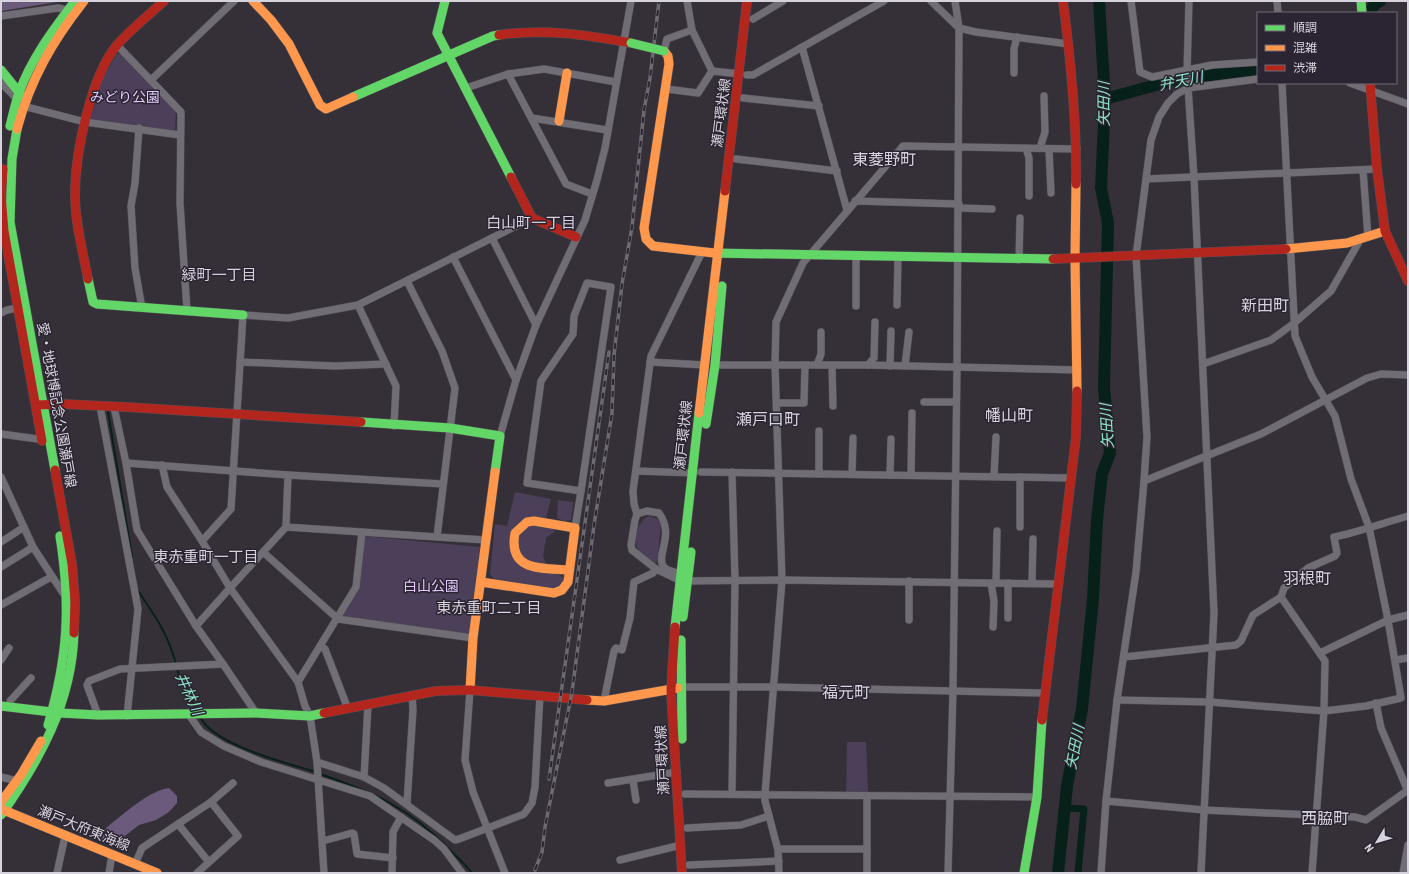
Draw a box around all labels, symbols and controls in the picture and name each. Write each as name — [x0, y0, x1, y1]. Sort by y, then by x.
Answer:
legend — [1257, 12, 1397, 84]
text: 順調 — [1293, 21, 1317, 35]
text: 混雑 — [1293, 41, 1317, 55]
text: 渋滞 — [1293, 61, 1317, 75]
water label: 弁天川 — [1157, 67, 1207, 94]
street label: 瀬戸環状線 — [709, 77, 733, 149]
water label: 矢田川 — [1095, 80, 1113, 127]
park label: みどり公園 — [90, 89, 160, 105]
district label: 東菱野町 — [852, 150, 916, 169]
district label: 白山町一丁目 — [486, 214, 576, 232]
district label: 緑町一丁目 — [181, 266, 257, 284]
district label: 新田町 — [1241, 296, 1289, 315]
street label: 愛・地球博記念公園瀬戸線 — [35, 321, 79, 489]
street label: 瀬戸環状線 — [671, 399, 695, 471]
water label: 矢田川 — [1097, 401, 1117, 449]
district label: 幡山町 — [985, 406, 1033, 425]
district label: 瀬戸口町 — [736, 410, 800, 429]
district label: 東赤重町一丁目 — [153, 548, 259, 566]
district label: 羽根町 — [1283, 569, 1331, 588]
park label: 白山公園 — [403, 578, 459, 594]
district label: 東赤重町二丁目 — [436, 599, 542, 617]
water label: 井林川 — [171, 670, 208, 720]
district label: 福元町 — [822, 683, 870, 702]
water label: 矢田川 — [1062, 721, 1089, 771]
street label: 瀬戸環状線 — [652, 725, 672, 795]
street label: 瀬戸大府東海線 — [36, 802, 132, 854]
district label: 西脇町 — [1301, 809, 1349, 828]
north arrow — [1357, 822, 1397, 862]
text: N — [1362, 841, 1377, 855]

